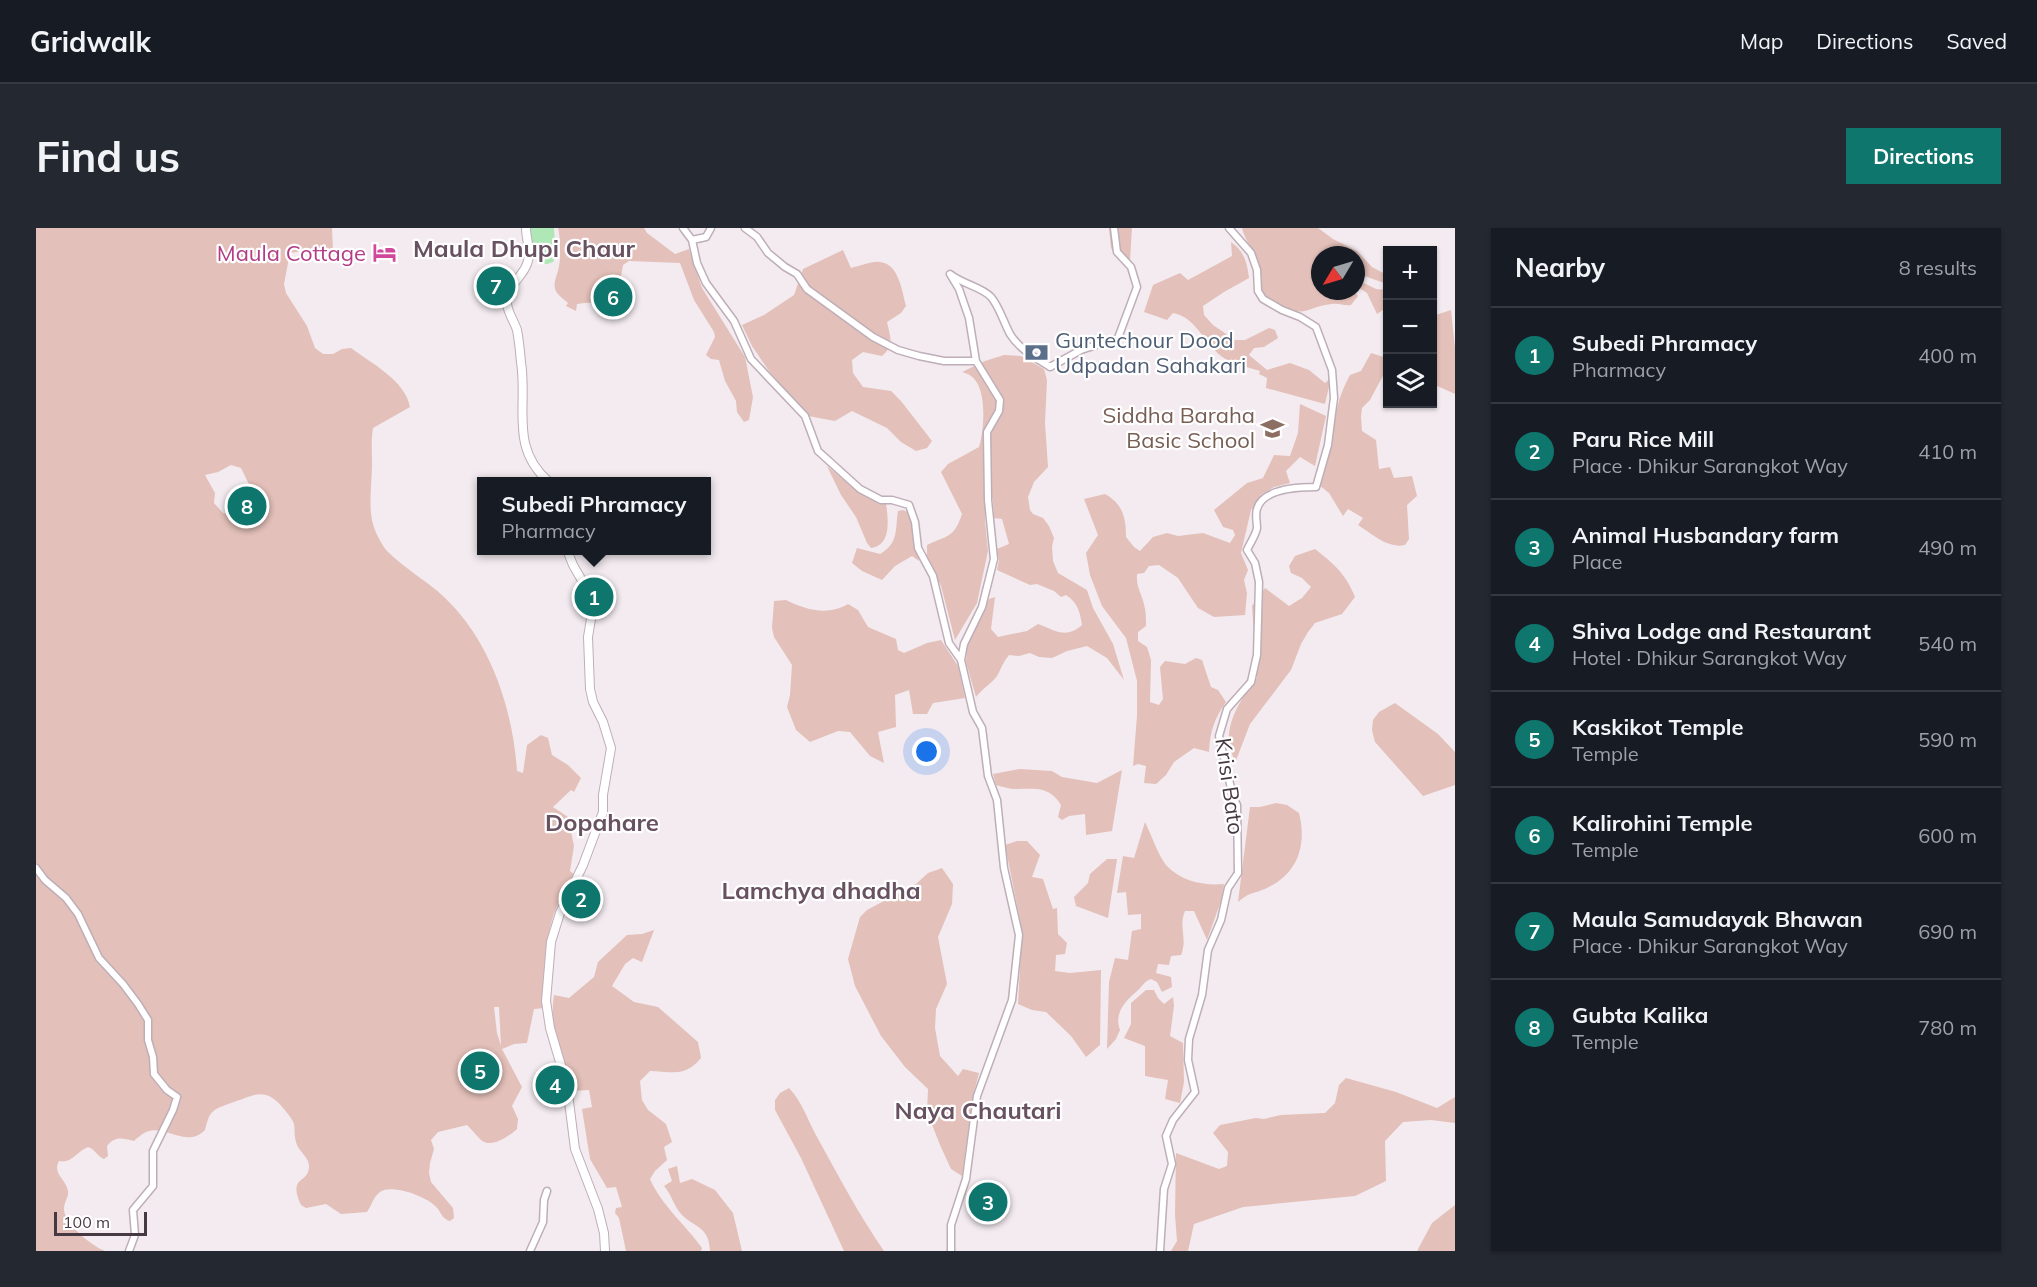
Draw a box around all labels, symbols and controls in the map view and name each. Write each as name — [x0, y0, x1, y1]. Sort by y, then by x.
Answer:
text: Gridwalk — [30, 24, 151, 59]
text: Map — [1740, 28, 1783, 54]
text: Directions — [1816, 28, 1913, 54]
text: Saved — [1946, 28, 2007, 54]
button: Directions — [1846, 128, 2001, 184]
text: Find us — [36, 130, 180, 183]
district label: Maula Dhupi Chaur — [413, 233, 636, 263]
place label: Maula Cottage — [217, 239, 366, 267]
hotel icon: Maula Cottage — [371, 240, 397, 266]
north arrow — [1311, 246, 1365, 300]
map controls — [1383, 246, 1437, 408]
button: + — [1383, 246, 1437, 300]
text: Nearby — [1515, 251, 1605, 284]
text: 8 results — [1899, 255, 1977, 280]
pin: 7 — [476, 264, 516, 308]
pin: 6 — [594, 274, 632, 320]
button: − — [1383, 300, 1437, 354]
place label: Guntechour Dood Udpadan Sahakari — [1055, 326, 1246, 379]
text: Subedi Phramacy — [1572, 329, 1757, 357]
bank icon: Guntechour Dood Udpadan Sahakari — [1024, 340, 1050, 366]
text: 1 — [1529, 343, 1541, 368]
text: 400 m — [1918, 343, 1977, 368]
button: layers — [1383, 354, 1437, 408]
text: Pharmacy — [1572, 357, 1666, 382]
place label: Siddha Baraha Basic School — [1102, 401, 1255, 454]
school or university icon: Siddha Baraha Basic School — [1260, 415, 1286, 441]
text: Paru Rice Mill — [1572, 425, 1714, 453]
text: 2 — [1529, 439, 1541, 464]
text: 410 m — [1918, 439, 1977, 464]
text: Place · Dhikur Sarangkot Way — [1572, 453, 1848, 478]
popup — [477, 477, 711, 555]
pin: 8 — [228, 484, 266, 528]
text: Subedi Phramacy — [501, 490, 687, 518]
text: Pharmacy — [501, 518, 596, 543]
text: Animal Husbandary farm — [1572, 521, 1839, 549]
text: 3 — [1529, 535, 1541, 560]
text: 490 m — [1918, 535, 1977, 560]
text: Place — [1572, 549, 1622, 574]
pin: 1 — [574, 574, 614, 620]
text: Shiva Lodge and Restaurant — [1572, 617, 1871, 645]
text: 4 — [1529, 631, 1541, 656]
text: 540 m — [1918, 631, 1977, 656]
text: Hotel · Dhikur Sarangkot Way — [1572, 645, 1847, 670]
text: Kaskikot Temple — [1572, 713, 1744, 741]
text: 5 — [1529, 727, 1541, 752]
text: 590 m — [1918, 727, 1977, 752]
street label: Krisi Bato — [1209, 736, 1251, 836]
your location — [912, 737, 941, 766]
text: Temple — [1572, 741, 1639, 766]
district label: Dopahare — [545, 807, 659, 837]
text: Kalirohini Temple — [1572, 809, 1753, 837]
text: 6 — [1529, 823, 1541, 848]
text: 600 m — [1918, 823, 1977, 848]
text: Temple — [1572, 837, 1639, 862]
district label: Lamchya dhadha — [721, 875, 921, 905]
pin: 2 — [562, 876, 600, 922]
text: Maula Samudayak Bhawan — [1572, 905, 1863, 933]
text: 7 — [1529, 919, 1541, 944]
text: 690 m — [1918, 919, 1977, 944]
text: Place · Dhikur Sarangkot Way — [1572, 933, 1848, 958]
text: Gubta Kalika — [1572, 1001, 1708, 1029]
text: 8 — [1529, 1015, 1541, 1040]
text: 780 m — [1918, 1015, 1977, 1040]
text: Temple — [1572, 1029, 1639, 1054]
pin: 5 — [460, 1048, 500, 1094]
pin: 4 — [536, 1062, 574, 1108]
district label: Naya Chautari — [895, 1095, 1061, 1125]
pin: 3 — [968, 1180, 1008, 1224]
scale bar — [54, 1209, 147, 1236]
text: 100 m — [63, 1212, 110, 1232]

